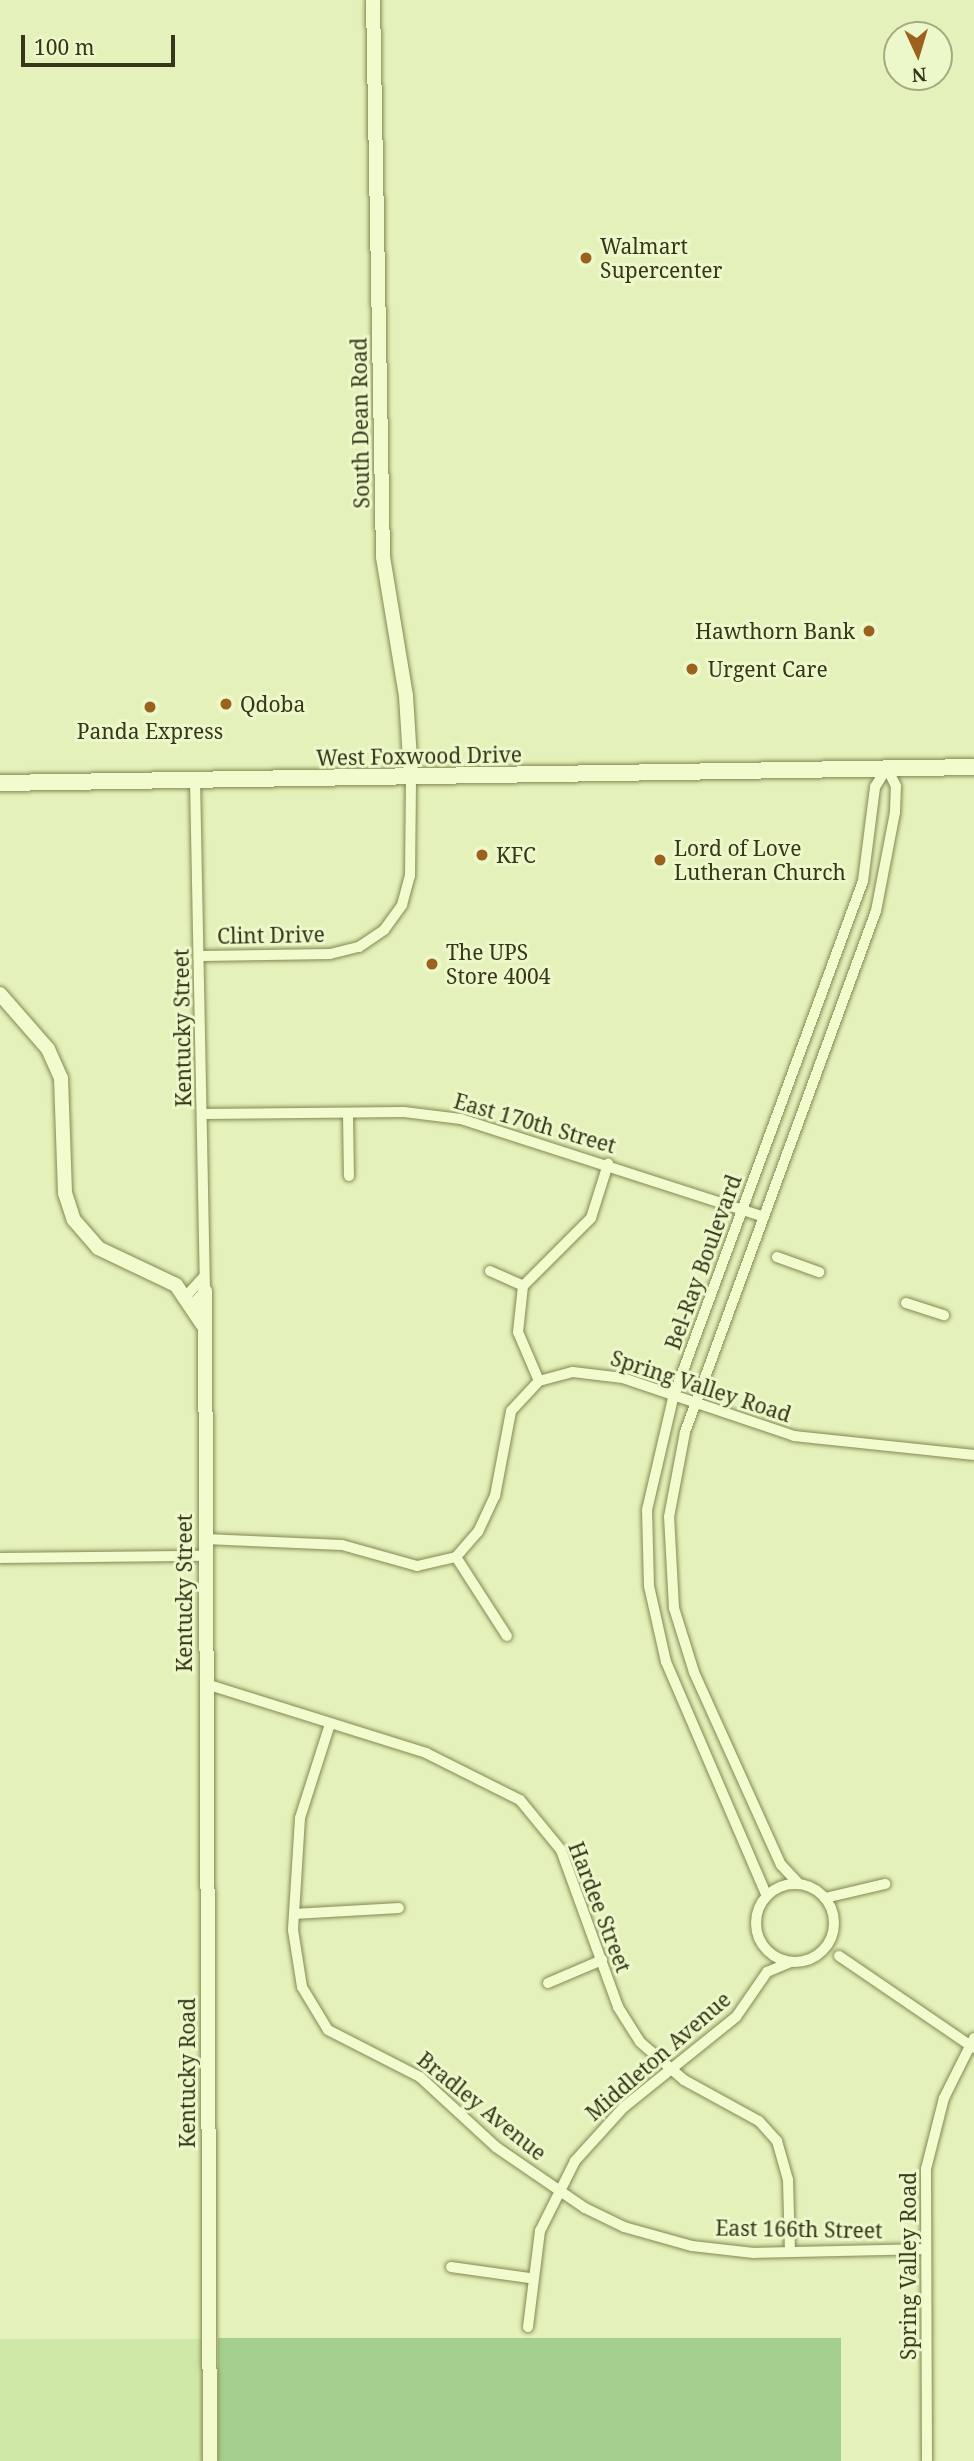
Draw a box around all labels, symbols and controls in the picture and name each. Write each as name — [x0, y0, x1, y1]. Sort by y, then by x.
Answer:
scale bar — [24, 21, 178, 65]
north arrow — [883, 21, 953, 91]
text: 100 m — [34, 33, 95, 61]
text: N — [911, 61, 928, 88]
place label: Walmart Supercenter — [600, 233, 722, 283]
marker: Walmart Supercenter — [578, 250, 594, 266]
street label: South Dean Road — [346, 337, 374, 509]
place label: Hawthorn Bank — [695, 618, 855, 644]
marker: Hawthorn Bank — [861, 623, 877, 639]
place label: Urgent Care — [708, 656, 828, 682]
marker: Urgent Care — [682, 659, 702, 679]
place label: Qdoba — [240, 691, 305, 717]
marker: Qdoba — [218, 696, 234, 712]
marker: Panda Express — [142, 699, 158, 715]
place label: Panda Express — [77, 718, 223, 744]
street label: West Foxwood Drive — [316, 742, 522, 770]
place label: Lord of Love Lutheran Church — [674, 835, 846, 885]
place label: KFC — [496, 842, 536, 868]
marker: KFC — [474, 847, 490, 863]
marker: Lord of Love Lutheran Church — [652, 852, 668, 868]
street label: Clint Drive — [217, 921, 325, 949]
place label: The UPS Store 4004 — [446, 939, 550, 989]
street label: Kentucky Street — [168, 949, 196, 1107]
marker: The UPS Store 4004 — [424, 956, 440, 972]
street label: East 170th Street — [451, 1088, 619, 1158]
street label: Bel-Ray Boulevard — [660, 1171, 746, 1353]
street label: Spring Valley Road — [608, 1345, 794, 1427]
street label: Kentucky Street — [171, 1514, 197, 1672]
street label: Hardee Street — [564, 1838, 636, 1976]
street label: Middleton Avenue — [580, 1986, 736, 2126]
street label: Kentucky Road — [174, 1998, 200, 2148]
street label: Bradley Avenue — [413, 2046, 551, 2166]
street label: Spring Valley Road — [895, 2172, 921, 2360]
street label: East 166th Street — [715, 2215, 883, 2243]

